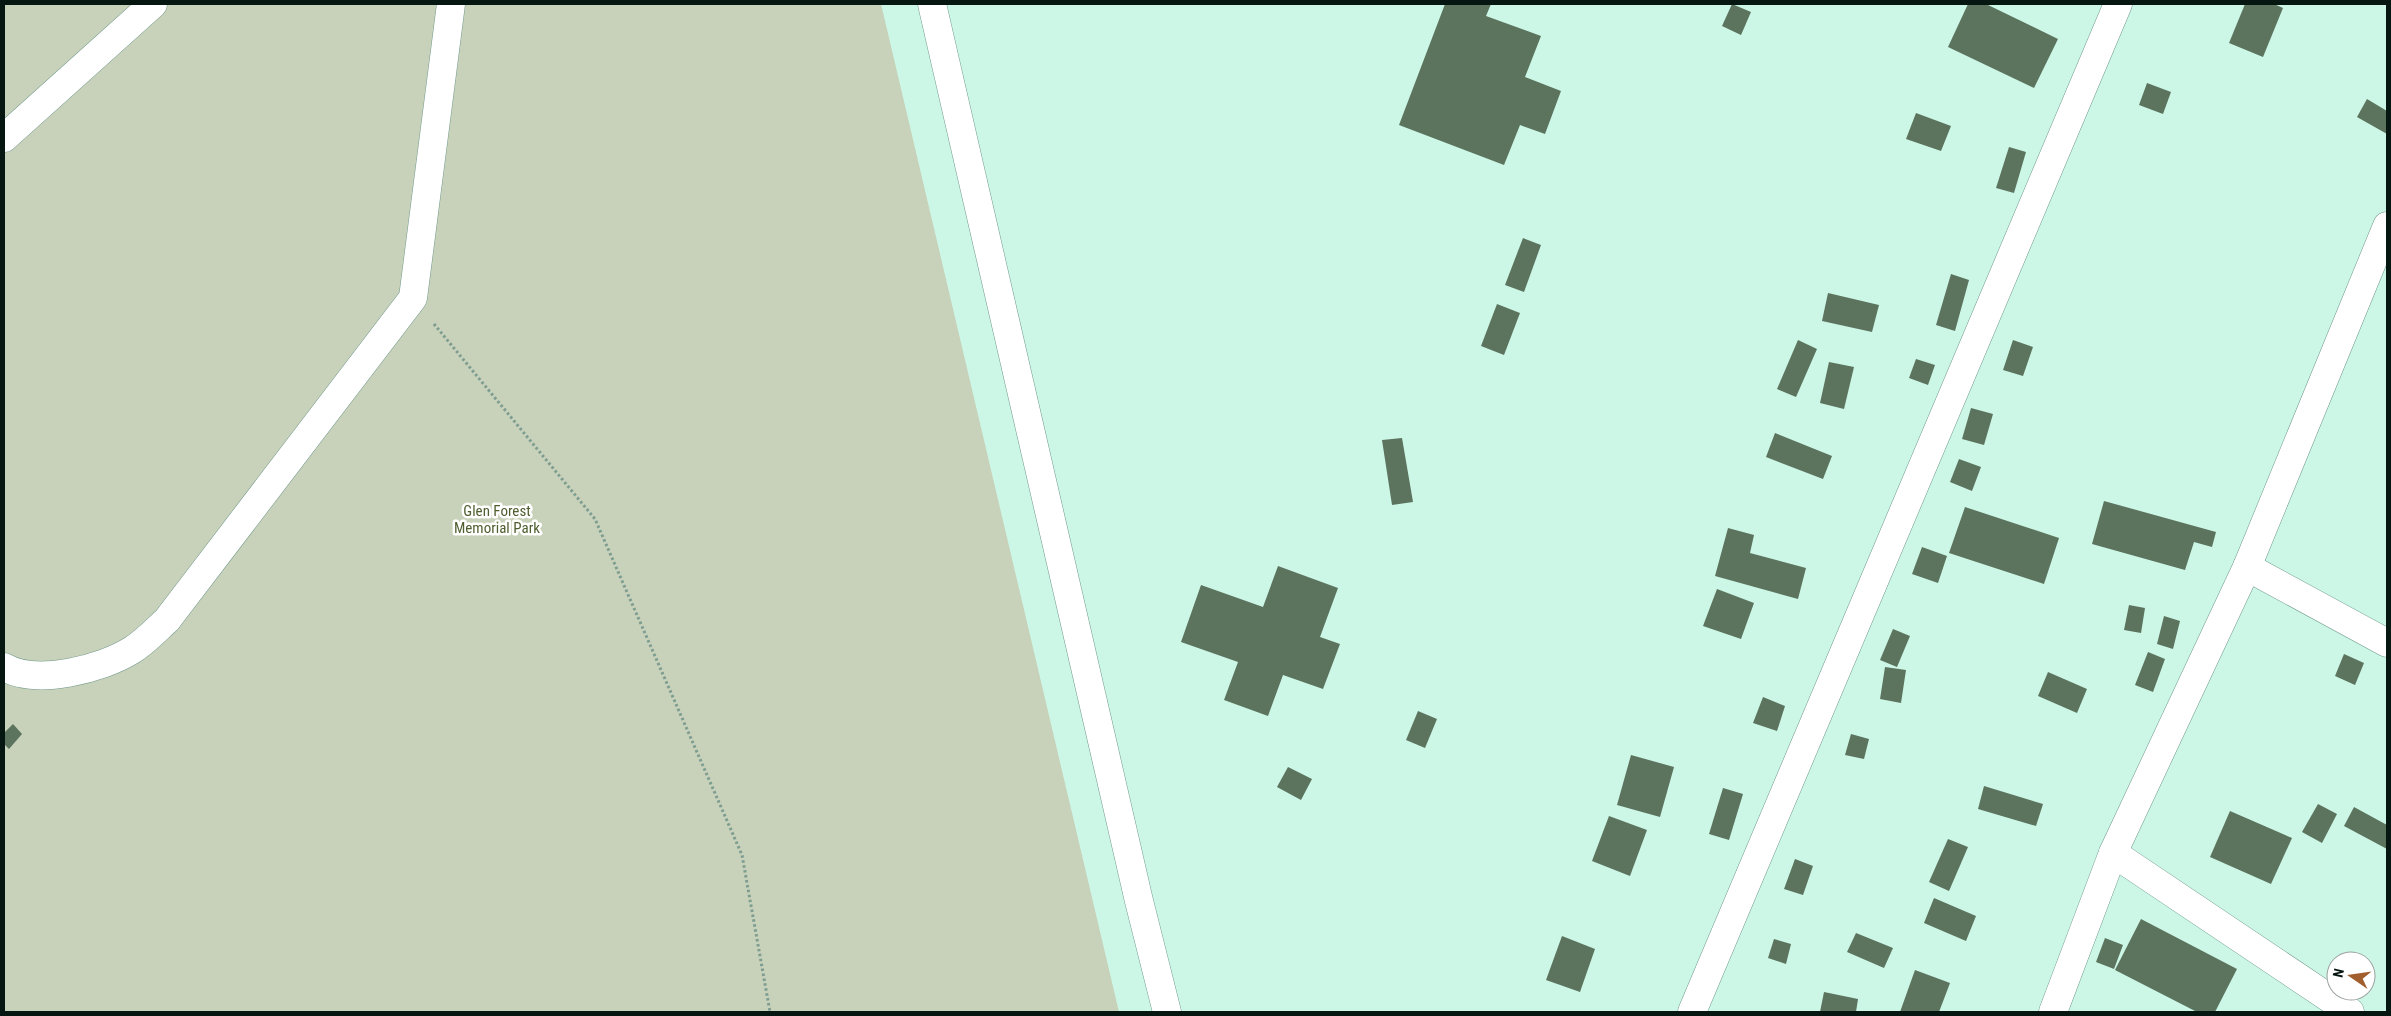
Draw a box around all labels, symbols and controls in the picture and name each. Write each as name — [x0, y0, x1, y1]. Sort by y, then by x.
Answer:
park label: Glen Forest Memorial Park — [454, 502, 540, 537]
north arrow — [2326, 951, 2376, 1001]
text: N — [2330, 967, 2347, 979]

